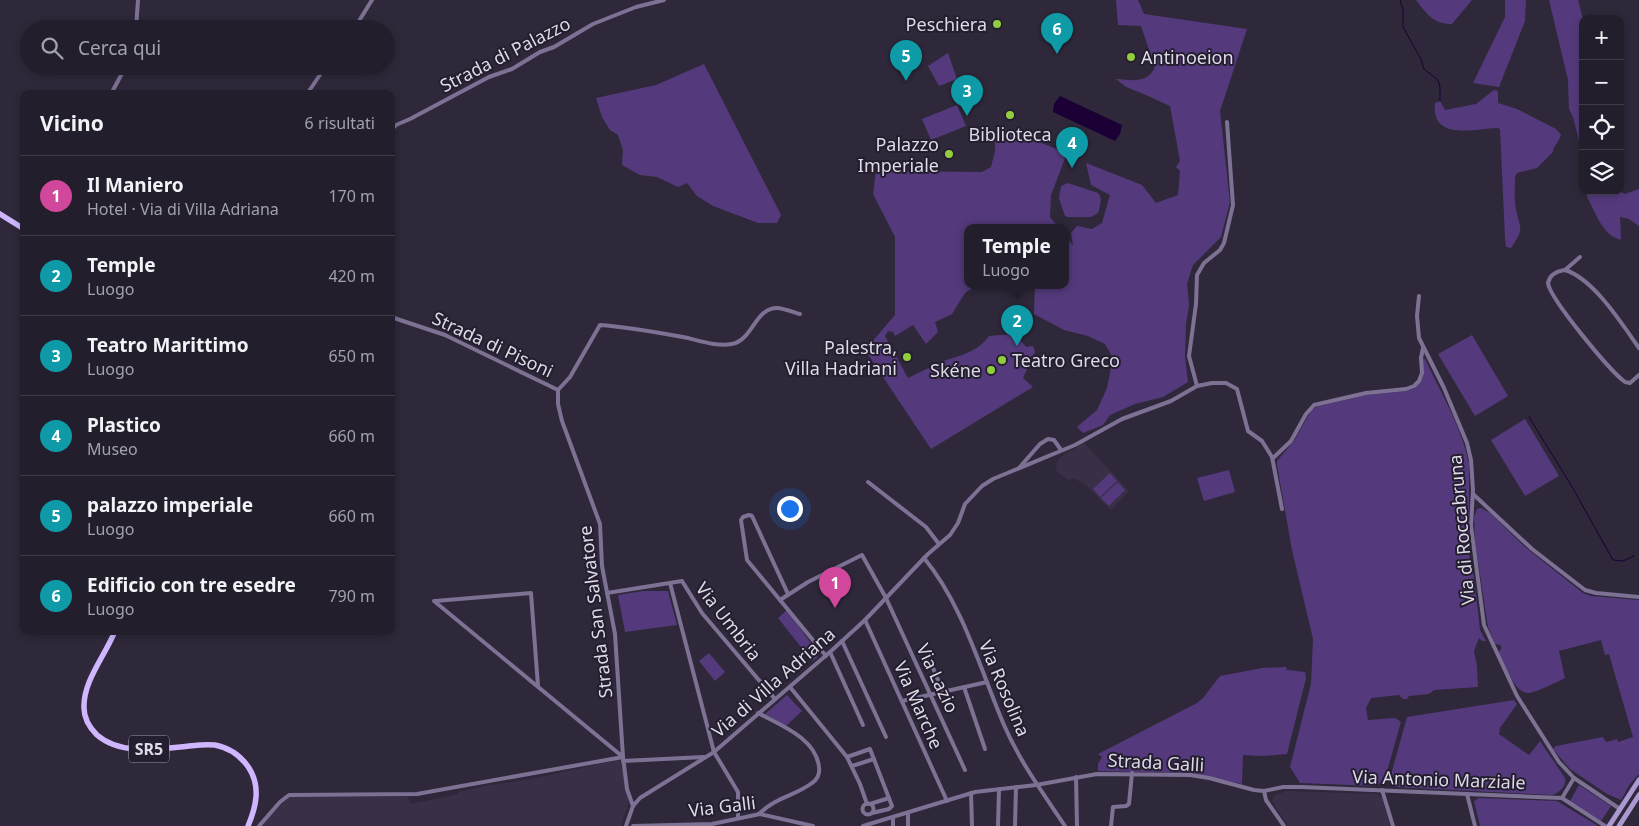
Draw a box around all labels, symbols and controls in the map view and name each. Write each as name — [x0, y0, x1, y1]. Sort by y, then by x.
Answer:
street label: Strada di Palazzo — [436, 11, 574, 97]
place label: Peschiera — [906, 12, 987, 36]
pin: 6 — [1041, 13, 1073, 54]
map controls — [1579, 15, 1624, 195]
button: + — [1579, 15, 1624, 60]
marker: Peschiera — [991, 18, 1003, 30]
search box — [20, 20, 395, 75]
icon: search — [38, 34, 66, 62]
text: Cerca qui — [78, 35, 161, 61]
pin: 5 — [890, 40, 922, 81]
place label: Antinoeion — [1141, 45, 1234, 69]
marker: Antinoeion — [1125, 51, 1137, 63]
button: − — [1579, 60, 1624, 105]
pin: 3 — [951, 75, 983, 116]
button: locate — [1579, 105, 1624, 150]
text: Vicino — [40, 109, 104, 137]
marker: Biblioteca — [1004, 109, 1016, 121]
text: 6 risultati — [305, 112, 375, 134]
place label: Biblioteca — [969, 122, 1051, 146]
pin: 4 — [1056, 127, 1088, 168]
place label: Palazzo Imperiale — [858, 132, 939, 177]
marker: Palazzo Imperiale — [943, 148, 955, 160]
button: layers — [1579, 150, 1624, 195]
text: Il Maniero — [87, 172, 184, 198]
text: 1 — [51, 185, 61, 207]
text: 170 m — [328, 185, 375, 207]
text: Hotel · Via di Villa Adriana — [87, 198, 279, 220]
popup — [964, 224, 1069, 289]
text: Temple — [982, 233, 1051, 259]
text: Temple — [87, 252, 156, 278]
text: Luogo — [982, 259, 1030, 281]
text: 2 — [51, 265, 61, 287]
text: 420 m — [328, 265, 375, 287]
text: Luogo — [87, 278, 134, 300]
pin: 2 — [1001, 305, 1033, 346]
street label: Strada di Pisoni — [429, 306, 557, 382]
text: Teatro Marittimo — [87, 332, 249, 358]
place label: Palestra, Villa Hadriani — [785, 335, 897, 380]
text: 3 — [51, 345, 61, 367]
text: 650 m — [328, 345, 375, 367]
place label: Teatro Greco — [1012, 348, 1120, 372]
marker: Palestra, Villa Hadriani — [901, 351, 913, 363]
marker: Teatro Greco — [996, 354, 1008, 366]
text: Luogo — [87, 358, 134, 380]
place label: Skéne — [930, 358, 981, 382]
marker: Skéne — [985, 364, 997, 376]
text: Plastico — [87, 412, 161, 438]
text: 4 — [51, 425, 61, 447]
text: 660 m — [328, 425, 375, 447]
text: Museo — [87, 438, 138, 460]
street label: Via di Roccabruna — [1442, 454, 1480, 606]
text: palazzo imperiale — [87, 492, 253, 518]
your location — [777, 496, 803, 522]
text: 5 — [51, 505, 61, 527]
text: 660 m — [328, 505, 375, 527]
text: Luogo — [87, 518, 134, 540]
street label: Strada San Salvatore — [573, 524, 617, 700]
pin: 1 — [819, 567, 851, 608]
text: Edificio con tre esedre — [87, 572, 296, 598]
street label: Via Umbria — [691, 577, 767, 665]
text: 6 — [51, 585, 61, 607]
text: 790 m — [328, 585, 375, 607]
text: Luogo — [87, 598, 134, 620]
street label: Via di Villa Adriana — [706, 622, 840, 742]
street label: Via Rosolina — [974, 636, 1036, 740]
street label: Via Lazio — [912, 640, 964, 716]
street label: Via Marche — [889, 657, 949, 753]
road number: SR5 — [129, 736, 169, 762]
street label: Strada Galli — [1107, 747, 1205, 777]
street label: Via Antonio Marziale — [1352, 764, 1526, 794]
street label: Via Galli — [687, 790, 757, 822]

